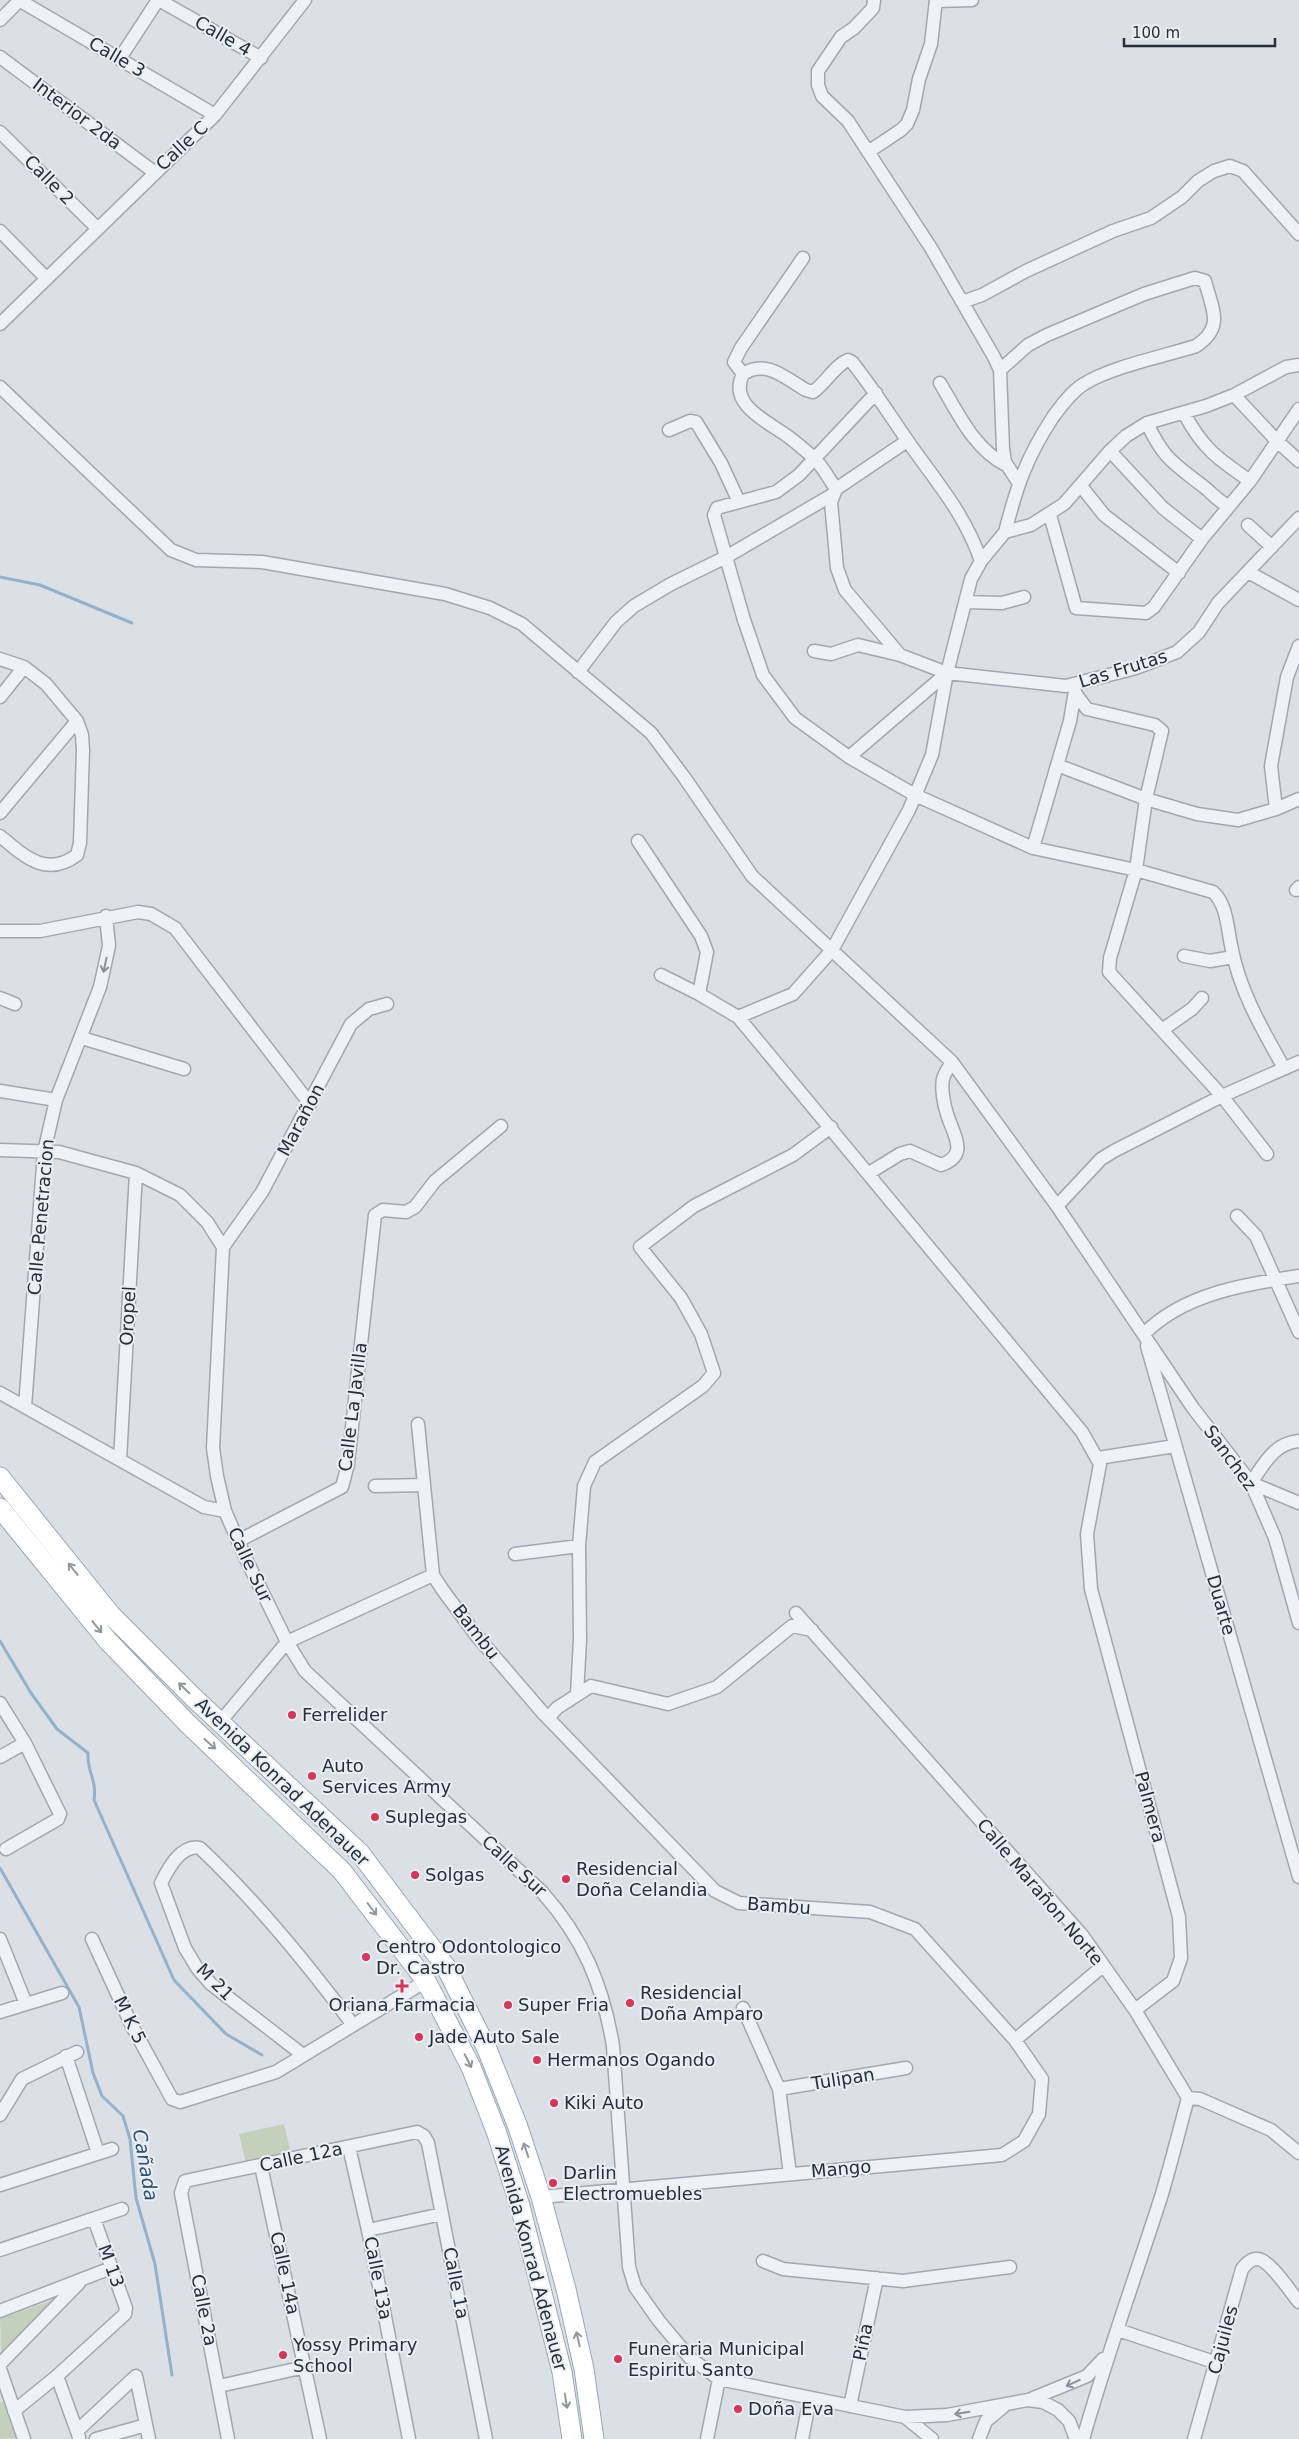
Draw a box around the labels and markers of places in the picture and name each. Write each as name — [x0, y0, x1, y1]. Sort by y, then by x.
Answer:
place label: Ferrelider — [302, 1704, 388, 1725]
marker: Ferrelider — [286, 1709, 298, 1721]
place label: Auto Services Army — [322, 1755, 452, 1797]
marker: Auto Services Army — [306, 1770, 318, 1782]
place label: Suplegas — [385, 1806, 467, 1827]
marker: Suplegas — [369, 1811, 381, 1823]
place label: Residencial Doña Celandia — [576, 1858, 708, 1900]
place label: Solgas — [425, 1864, 484, 1885]
marker: Solgas — [409, 1869, 421, 1881]
marker: Residencial Doña Celandia — [560, 1873, 572, 1885]
place label: Centro Odontologico Dr. Castro — [376, 1936, 561, 1978]
marker: Centro Odontologico Dr. Castro — [360, 1951, 372, 1963]
marker: Oriana Farmacia — [396, 1980, 408, 1992]
place label: Residencial Doña Amparo — [640, 1982, 763, 2024]
place label: Oriana Farmacia — [328, 1994, 476, 2015]
place label: Super Fria — [518, 1994, 609, 2015]
marker: Residencial Doña Amparo — [624, 1997, 636, 2009]
marker: Super Fria — [502, 1999, 514, 2011]
place label: Jade Auto Sale — [428, 2026, 560, 2047]
marker: Jade Auto Sale — [413, 2031, 425, 2043]
place label: Hermanos Ogando — [547, 2049, 715, 2070]
marker: Hermanos Ogando — [531, 2054, 543, 2066]
place label: Kiki Auto — [564, 2092, 644, 2113]
marker: Kiki Auto — [548, 2097, 560, 2109]
place label: Darlin Electromuebles — [563, 2162, 702, 2204]
marker: Darlin Electromuebles — [547, 2177, 559, 2189]
place label: Yossy Primary School — [292, 2334, 418, 2376]
place label: Funeraria Municipal Espiritu Santo — [628, 2338, 805, 2380]
marker: Yossy Primary School — [277, 2349, 289, 2361]
marker: Funeraria Municipal Espiritu Santo — [612, 2353, 624, 2365]
place label: Doña Eva — [748, 2398, 834, 2419]
marker: Doña Eva — [732, 2403, 744, 2415]

